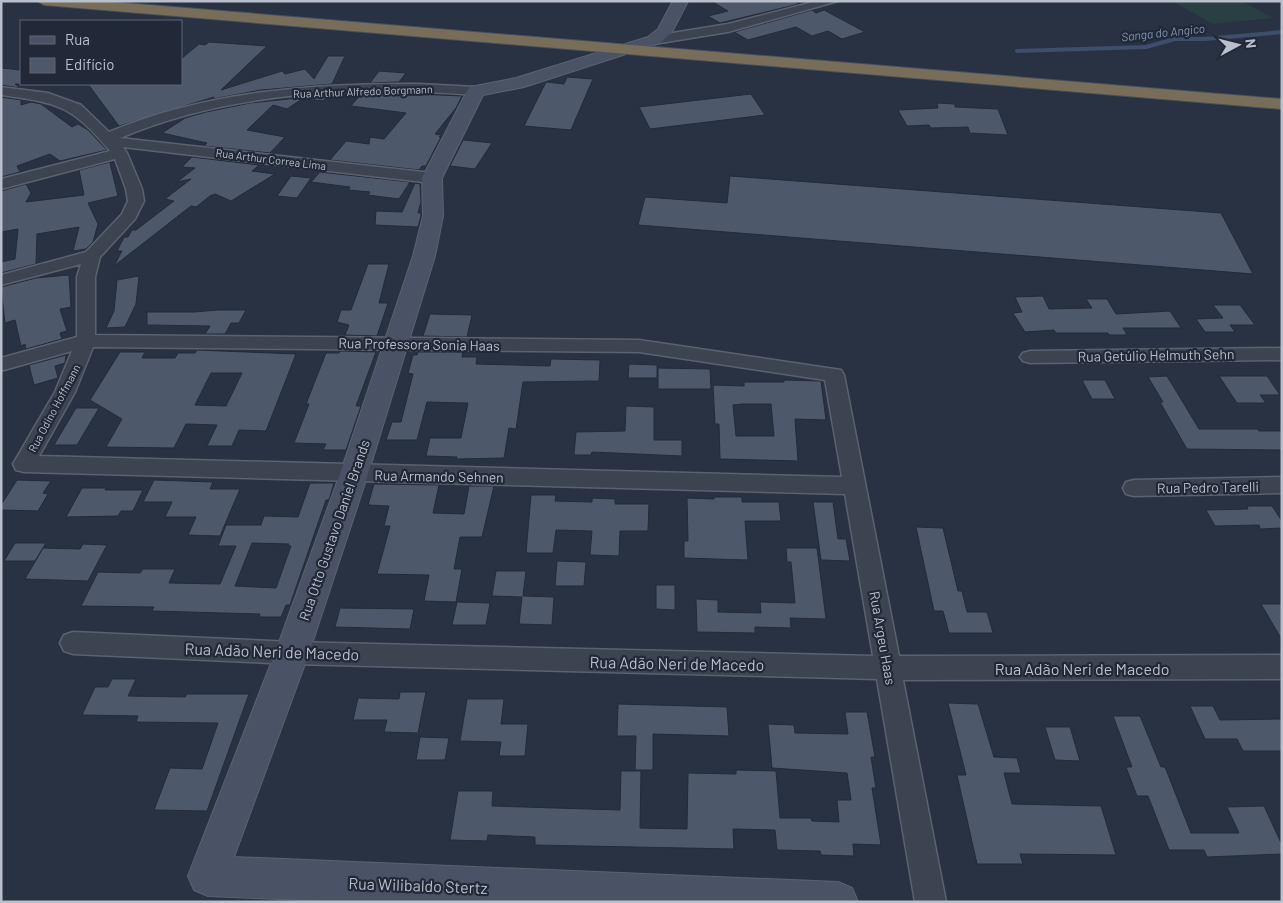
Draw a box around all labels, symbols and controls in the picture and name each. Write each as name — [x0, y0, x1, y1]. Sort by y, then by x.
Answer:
legend — [20, 20, 182, 85]
north arrow — [1213, 20, 1263, 70]
water label: Sanga do Angico — [1120, 21, 1206, 43]
text: Rua — [65, 30, 90, 48]
text: N — [1242, 38, 1260, 49]
text: Edifício — [65, 55, 114, 73]
street label: Rua Arthur Alfredo Borgmann — [293, 82, 433, 100]
street label: Rua Arthur Correa Lima — [215, 146, 327, 172]
street label: Rua Professora Sonia Haas — [338, 334, 500, 354]
street label: Rua Getúlio Helmuth Sehn — [1077, 345, 1235, 365]
street label: Rua Odino Hoffmann — [25, 362, 83, 454]
street label: Rua Otto Gustavo Daniel Brands — [295, 437, 373, 623]
street label: Rua Armando Sehnen — [374, 466, 504, 486]
street label: Rua Pedro Tarelli — [1157, 478, 1259, 496]
street label: Rua Argeu Haas — [866, 590, 900, 686]
street label: Rua Adão Neri de Macedo — [184, 638, 360, 664]
street label: Rua Adão Neri de Macedo — [589, 652, 765, 674]
street label: Rua Adão Neri de Macedo — [995, 659, 1169, 678]
street label: Rua Wilibaldo Stertz — [348, 873, 488, 897]

